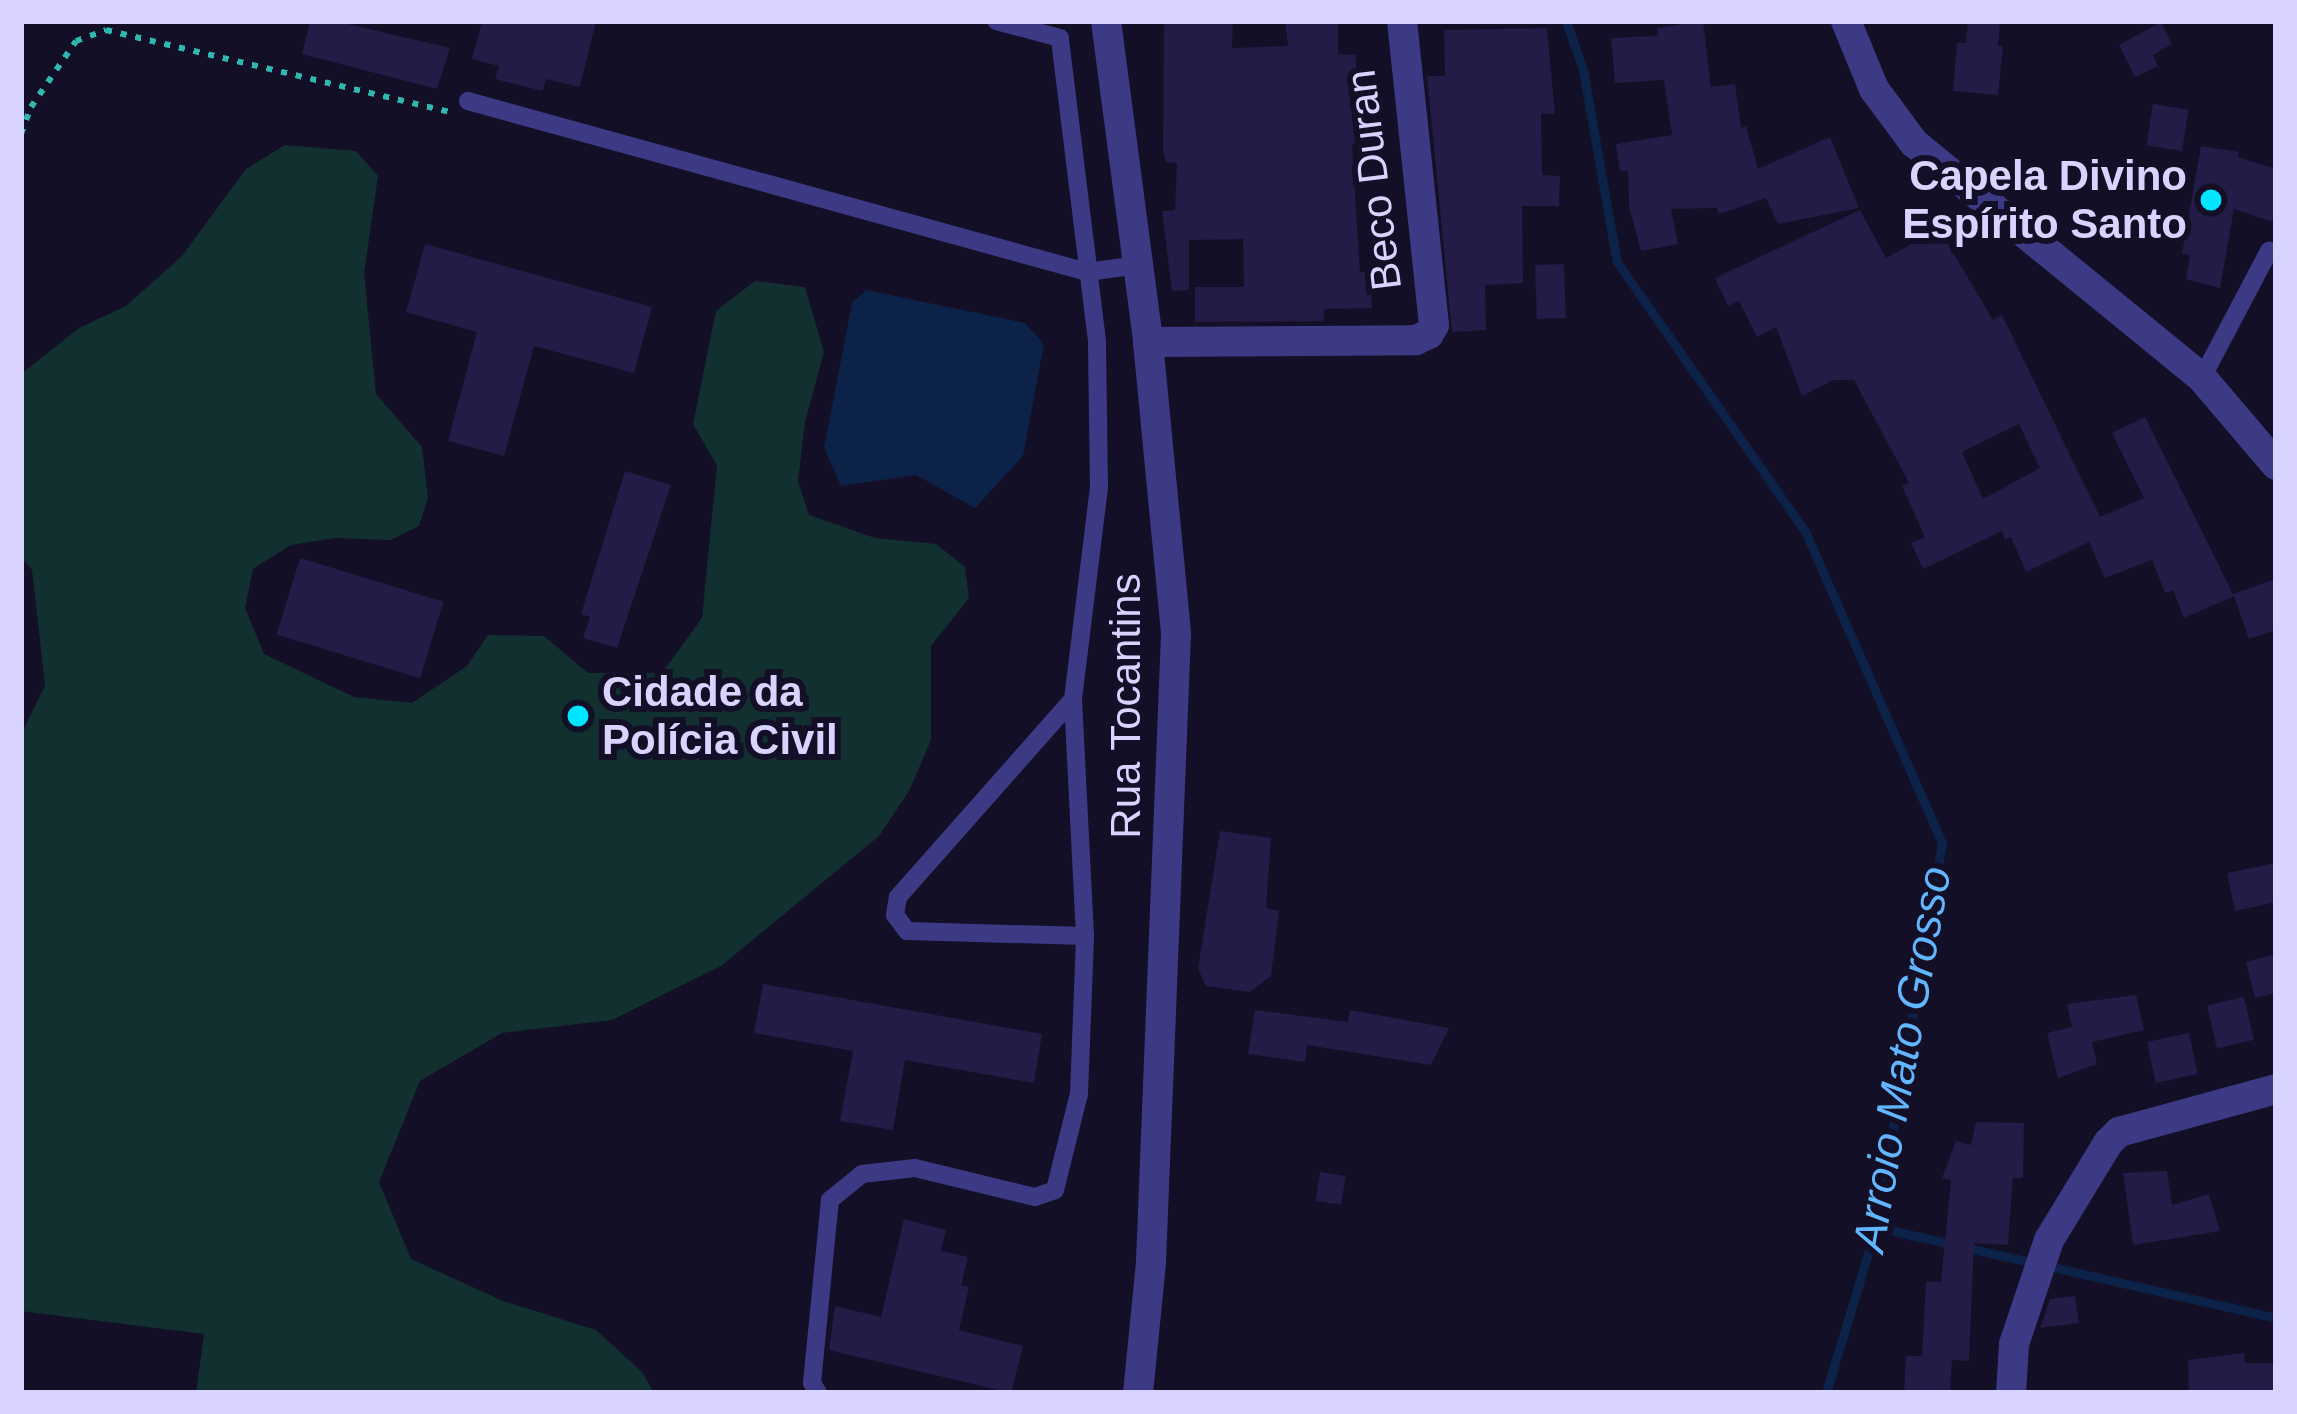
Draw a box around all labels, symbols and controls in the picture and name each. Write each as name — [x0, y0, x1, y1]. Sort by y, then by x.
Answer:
street label: Beco Duran — [1335, 67, 1413, 293]
place label: Capela Divino Espírito Santo — [1902, 151, 2187, 249]
marker: Capela Divino Espírito Santo — [2198, 187, 2224, 213]
street label: Rua Tocantins — [1101, 573, 1151, 839]
place label: Cidade da Polícia Civil — [602, 667, 838, 766]
marker: Cidade da Polícia Civil — [565, 703, 591, 729]
water label: Arroio Mato Grosso — [1842, 862, 1962, 1256]

